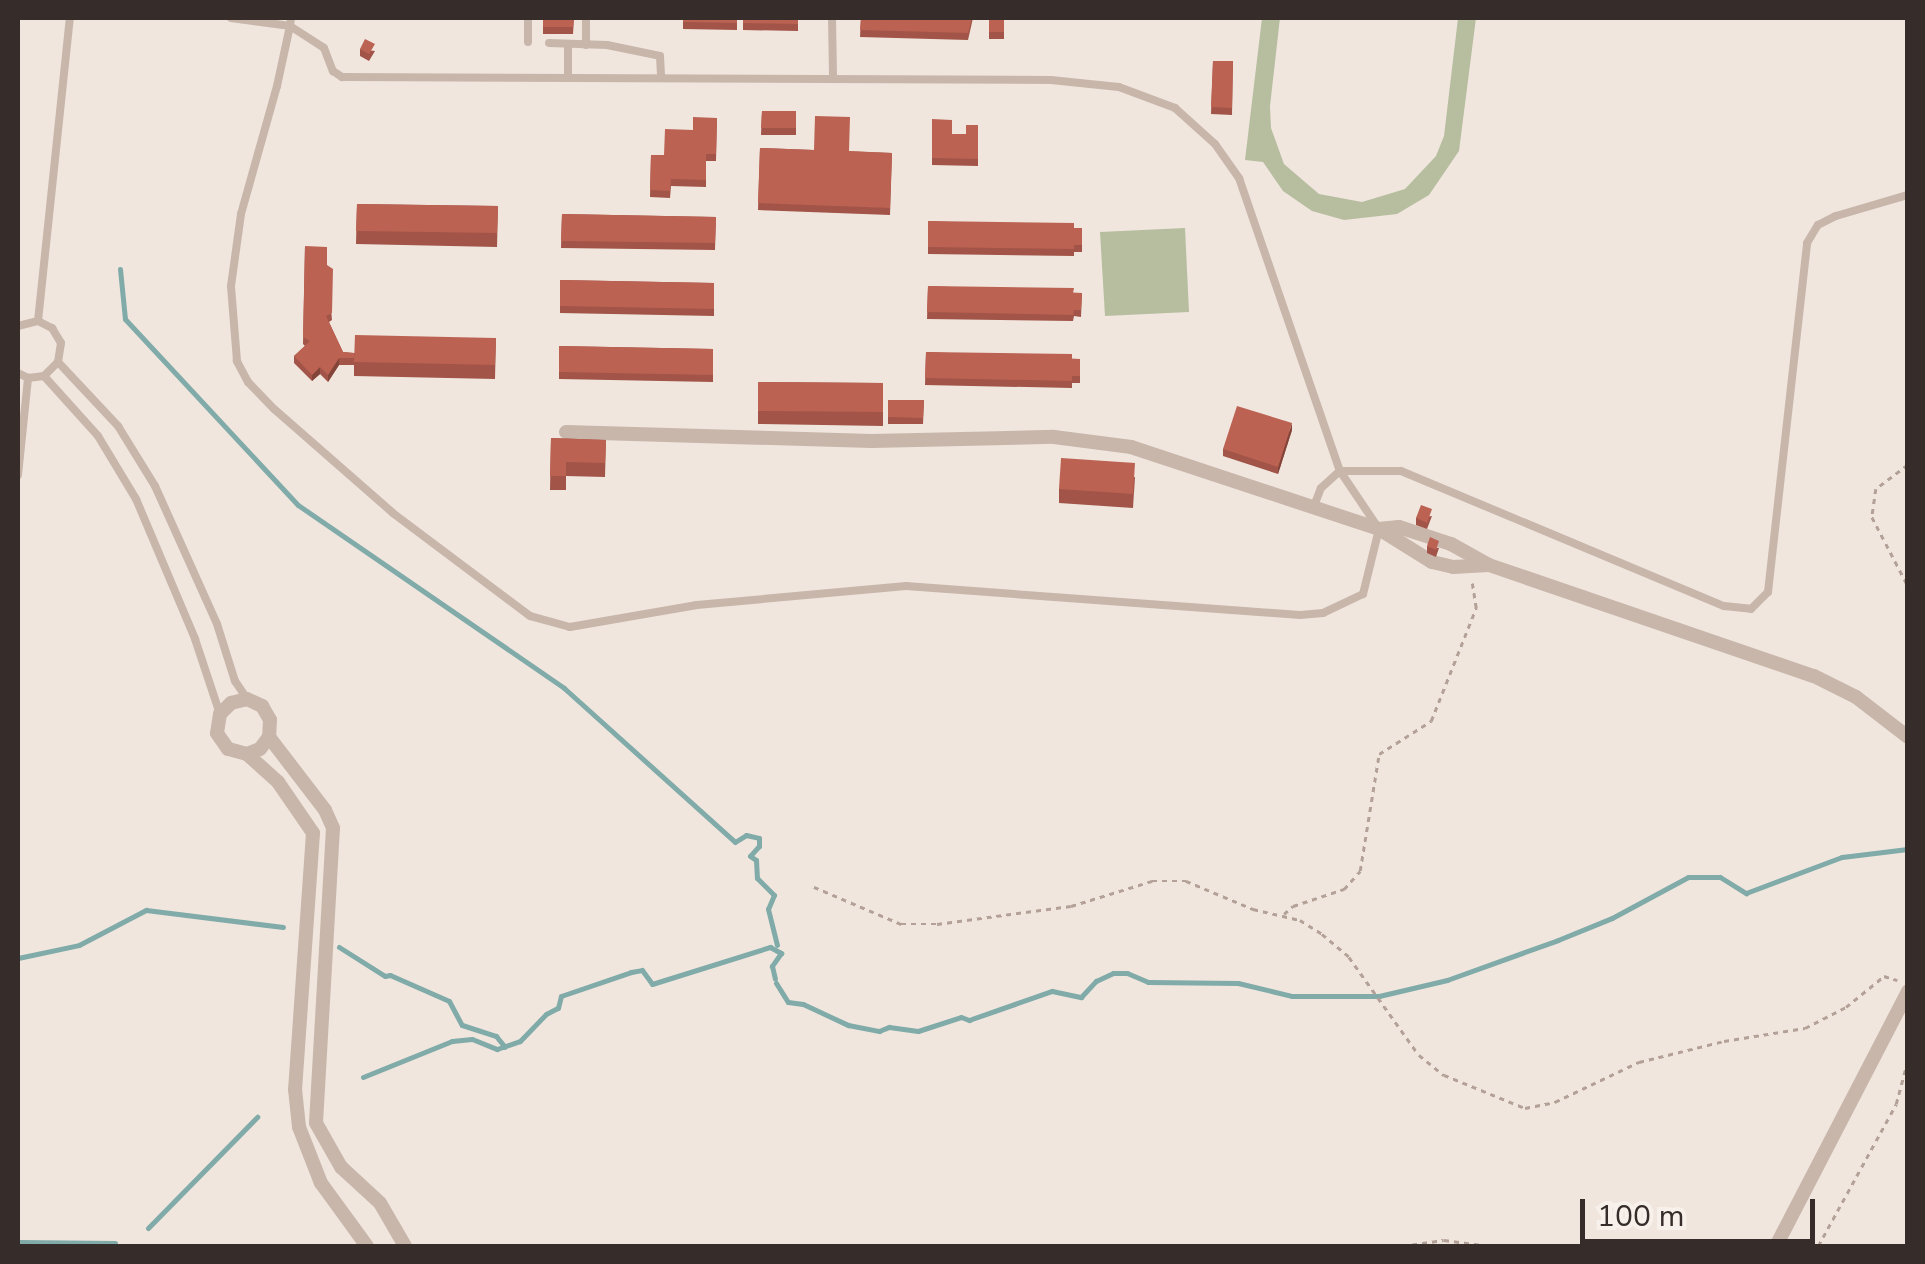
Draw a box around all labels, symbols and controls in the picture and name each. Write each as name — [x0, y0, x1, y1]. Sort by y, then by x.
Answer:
scale bar — [1585, 1179, 1820, 1241]
text: 100 m — [1597, 1196, 1684, 1237]

